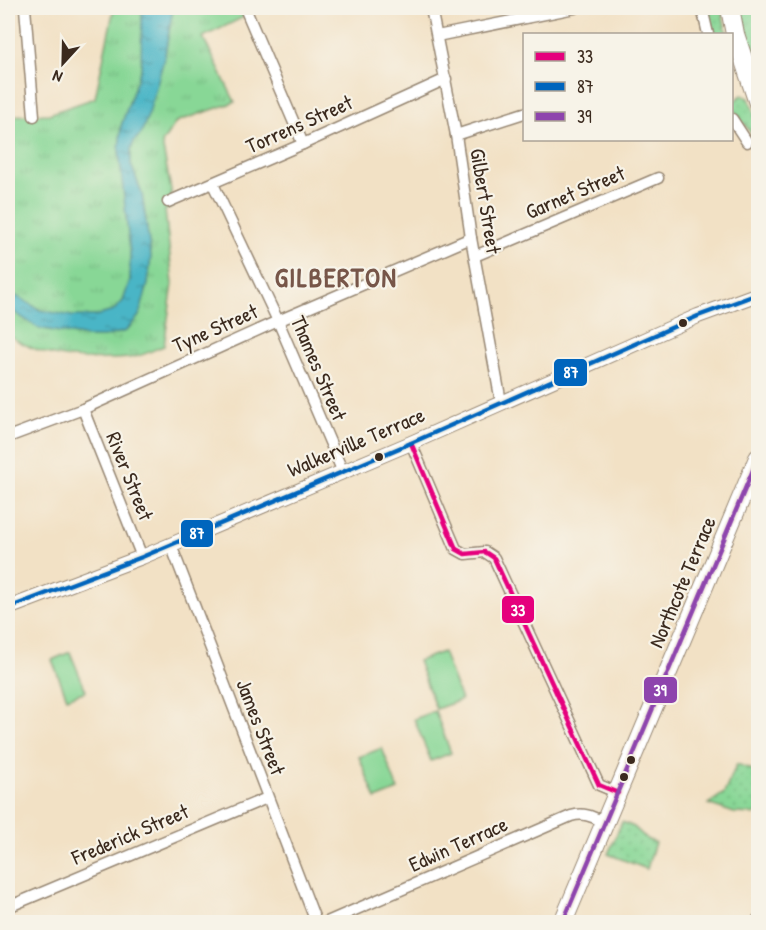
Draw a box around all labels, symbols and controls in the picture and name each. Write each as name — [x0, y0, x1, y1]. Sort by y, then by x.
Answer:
north arrow — [33, 33, 93, 93]
legend — [523, 33, 733, 141]
text: 33 — [577, 44, 593, 69]
text: N — [49, 65, 65, 89]
text: 87 — [577, 74, 594, 99]
street label: Torrens Street — [241, 87, 358, 160]
text: 39 — [577, 104, 592, 129]
street label: Gilbert Street — [463, 146, 509, 257]
street label: Garnet Street — [521, 158, 630, 226]
district label: GILBERTON — [275, 259, 397, 295]
street label: Tyne Street — [168, 296, 263, 360]
street label: Thames Street — [284, 311, 354, 426]
unlabelled marker — [677, 317, 689, 329]
line badge: 87 — [553, 358, 588, 387]
text: 87 — [564, 361, 578, 383]
street label: Walkerville Terrace — [283, 400, 429, 484]
street label: River Street — [99, 428, 161, 525]
unlabelled marker — [373, 451, 385, 463]
street label: Northcote Terrace — [641, 512, 723, 652]
line badge: 87 — [180, 519, 214, 548]
text: 87 — [190, 522, 204, 544]
line badge: 33 — [501, 595, 535, 624]
text: 33 — [511, 599, 525, 621]
street label: James Street — [229, 675, 293, 780]
line badge: 39 — [643, 676, 678, 704]
text: 39 — [653, 679, 667, 701]
unlabelled marker — [625, 754, 637, 766]
unlabelled marker — [618, 771, 630, 783]
street label: Frederick Street — [66, 796, 194, 872]
street label: Edwin Terrace — [404, 809, 512, 879]

